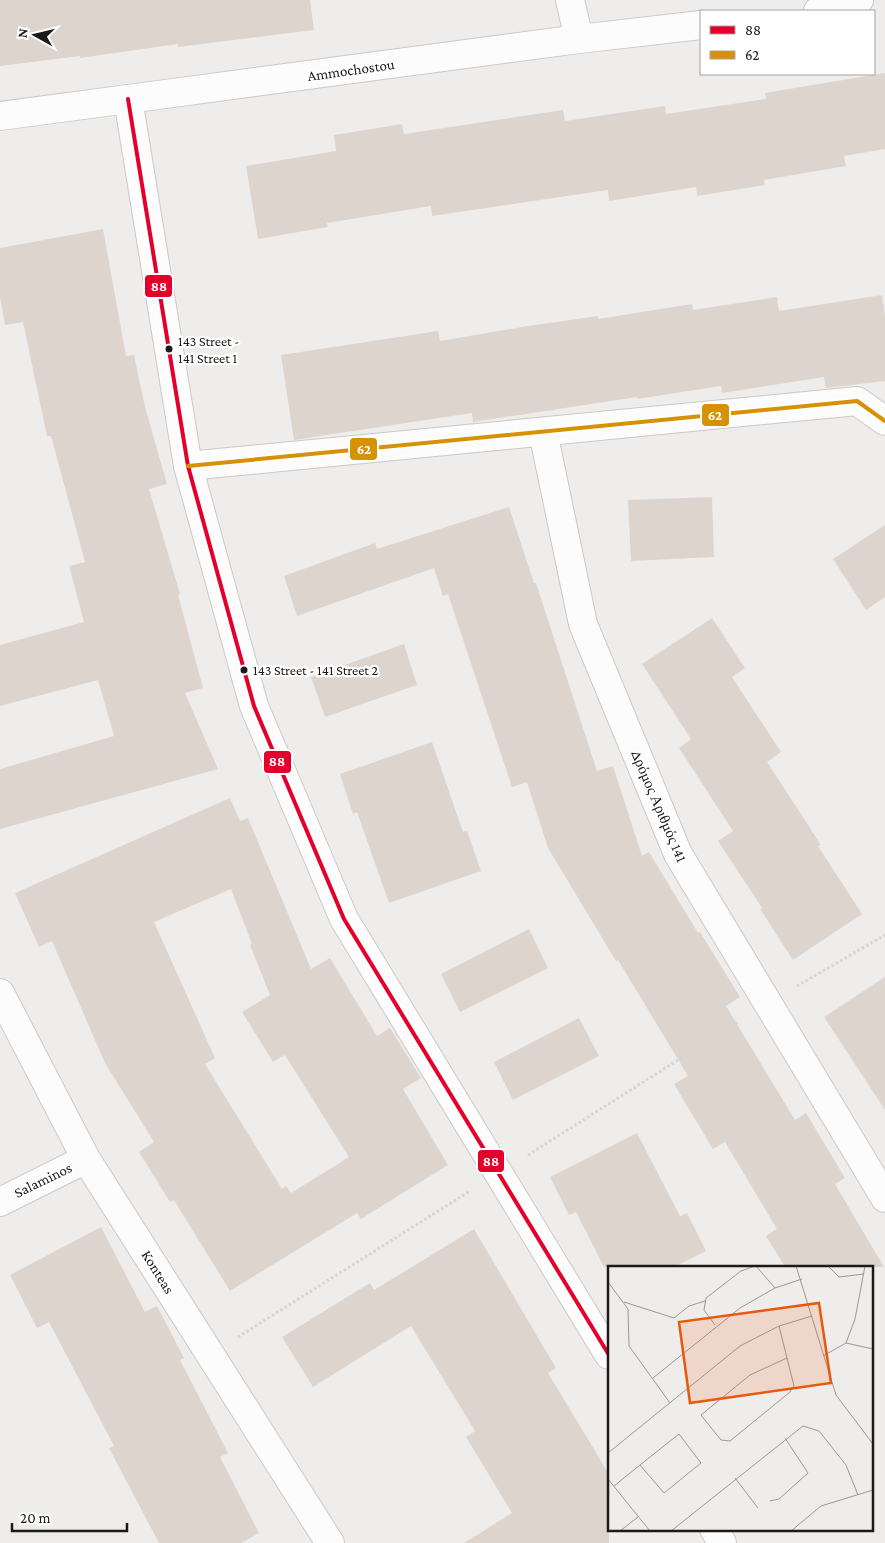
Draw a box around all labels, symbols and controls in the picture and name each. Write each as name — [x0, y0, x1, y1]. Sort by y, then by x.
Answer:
north arrow — [10, 10, 60, 60]
legend — [700, 10, 875, 75]
text: 88 — [745, 22, 761, 38]
text: N — [14, 27, 31, 39]
text: 62 — [745, 47, 759, 63]
street label: Ammochostou — [306, 56, 396, 84]
line badge: 88 — [144, 274, 173, 298]
text: 88 — [151, 278, 167, 294]
place label: 143 Street - 141 Street 1 — [178, 333, 239, 366]
marker: 143 Street - 141 Street 1 — [164, 344, 174, 354]
line badge: 62 — [701, 403, 730, 427]
text: 62 — [708, 407, 722, 423]
line badge: 62 — [349, 437, 378, 461]
text: 62 — [357, 441, 371, 457]
place label: 143 Street - 141 Street 2 — [253, 662, 379, 678]
marker: 143 Street - 141 Street 2 — [239, 665, 249, 675]
street label: Δρόμος Αριθμός 141 — [627, 748, 690, 865]
line badge: 88 — [263, 750, 292, 774]
text: 88 — [269, 753, 285, 769]
line badge: 88 — [477, 1149, 505, 1173]
text: 88 — [483, 1153, 499, 1169]
street label: Salaminos — [12, 1159, 75, 1201]
street label: Konteas — [138, 1247, 178, 1297]
inset map — [608, 1266, 872, 1530]
scale bar — [12, 1500, 128, 1532]
text: 20 m — [20, 1510, 51, 1526]

